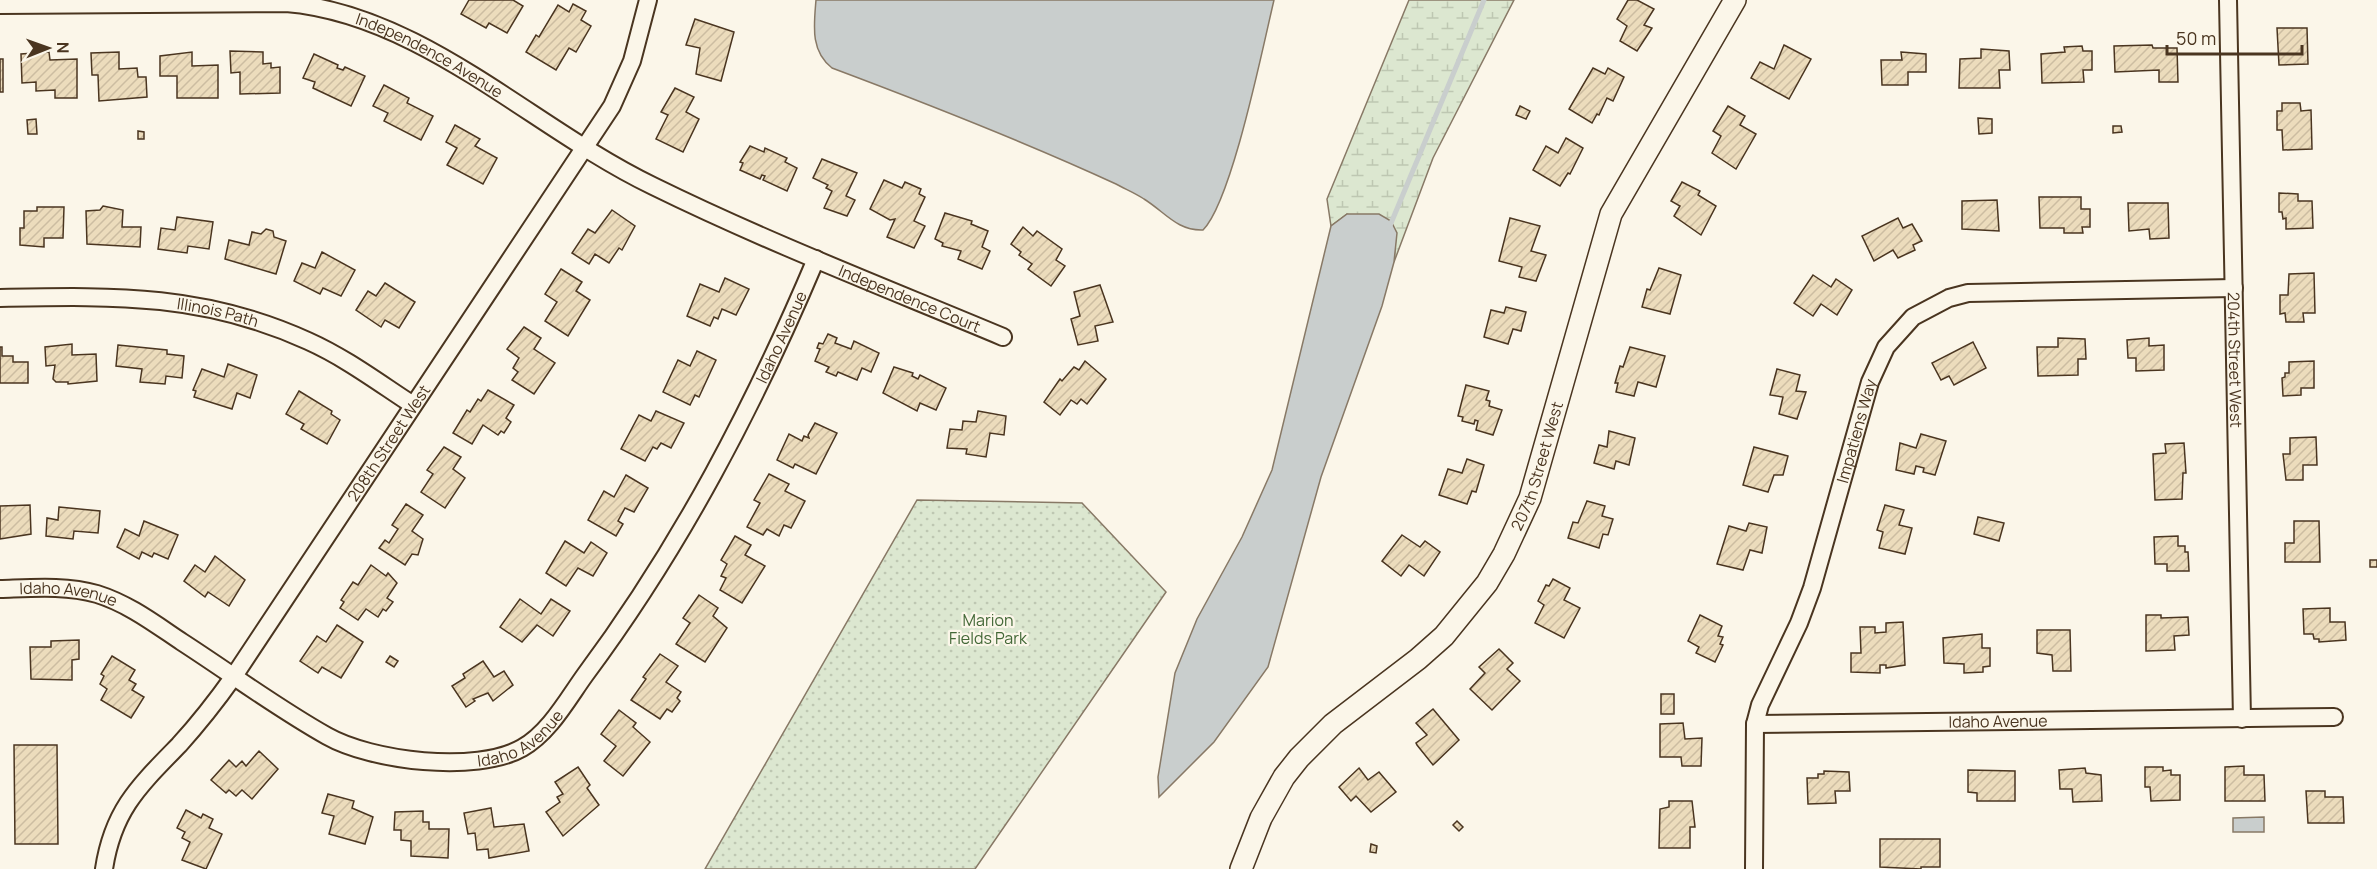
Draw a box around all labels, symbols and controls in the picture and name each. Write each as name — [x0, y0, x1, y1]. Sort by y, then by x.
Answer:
street label: Independence Avenue — [353, 7, 507, 103]
north arrow — [18, 18, 78, 78]
scale bar — [2167, 18, 2302, 56]
text: 50 m — [2176, 26, 2216, 50]
text: N — [52, 42, 74, 54]
street label: Independence Court — [835, 259, 984, 337]
street label: Idaho Avenue — [750, 288, 812, 387]
street label: Illinois Path — [175, 292, 262, 332]
street label: 204th Street West — [2223, 292, 2247, 428]
street label: Impatiens Way — [1831, 376, 1882, 485]
street label: 208th Street West — [342, 380, 435, 506]
street label: 207th Street West — [1505, 399, 1568, 534]
street label: Idaho Avenue — [19, 577, 121, 612]
park label: Marion Fields Park — [949, 609, 1028, 649]
street label: Idaho Avenue — [476, 705, 568, 772]
street label: Idaho Avenue — [1948, 709, 2048, 733]

